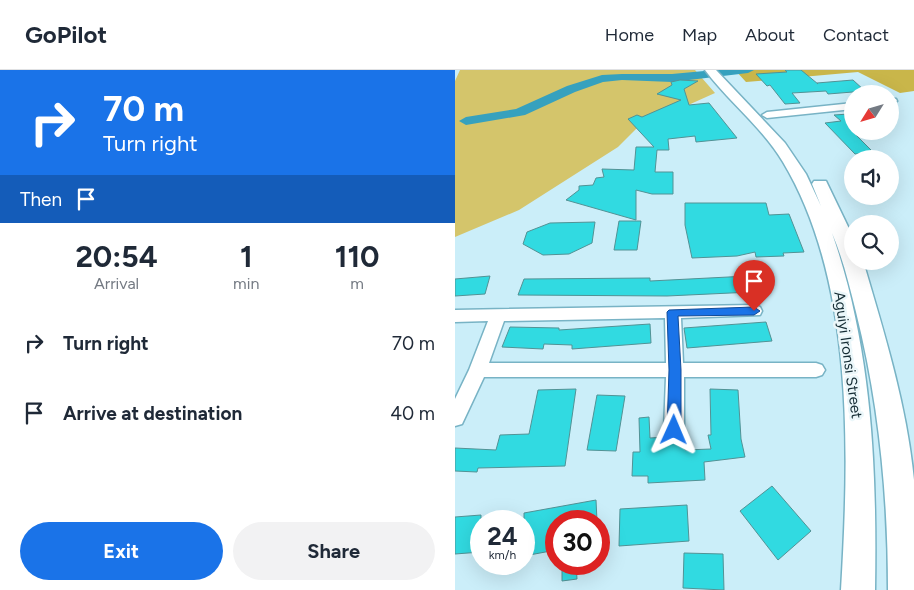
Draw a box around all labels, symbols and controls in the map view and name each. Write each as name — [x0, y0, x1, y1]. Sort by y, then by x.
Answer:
text: GoPilot — [25, 20, 107, 49]
text: Home — [605, 24, 654, 46]
text: Map — [682, 24, 717, 46]
text: About — [745, 24, 795, 46]
text: Contact — [823, 24, 889, 46]
north arrow — [844, 85, 899, 140]
map controls — [844, 85, 899, 270]
text: 70 m — [103, 88, 184, 130]
icon: right — [20, 90, 85, 155]
text: Turn right — [103, 130, 198, 157]
button: sound — [844, 150, 899, 205]
icon: arrive — [72, 185, 100, 213]
text: Then — [20, 188, 62, 211]
button: search — [844, 215, 899, 270]
text: 20:54 — [75, 238, 158, 275]
text: 1 — [240, 238, 253, 275]
text: 110 — [335, 238, 380, 275]
pin — [733, 260, 775, 311]
icon: arrive — [740, 267, 768, 295]
text: Arrival — [94, 274, 139, 293]
text: min — [233, 274, 259, 293]
text: m — [350, 274, 364, 293]
street label: Aguiyi Ironsi Street — [830, 290, 866, 420]
icon: right — [20, 329, 48, 357]
text: Turn right — [63, 332, 149, 355]
text: 70 m — [392, 332, 435, 355]
icon: arrive — [20, 399, 48, 427]
text: Arrive at destination — [63, 402, 242, 425]
text: 40 m — [390, 402, 435, 425]
position arrow — [647, 403, 699, 455]
speed limit sign: 30 — [545, 510, 610, 575]
text: 24 — [487, 521, 518, 551]
button: Exit — [20, 522, 223, 580]
button: Share — [233, 522, 435, 580]
text: km/h — [489, 548, 516, 562]

